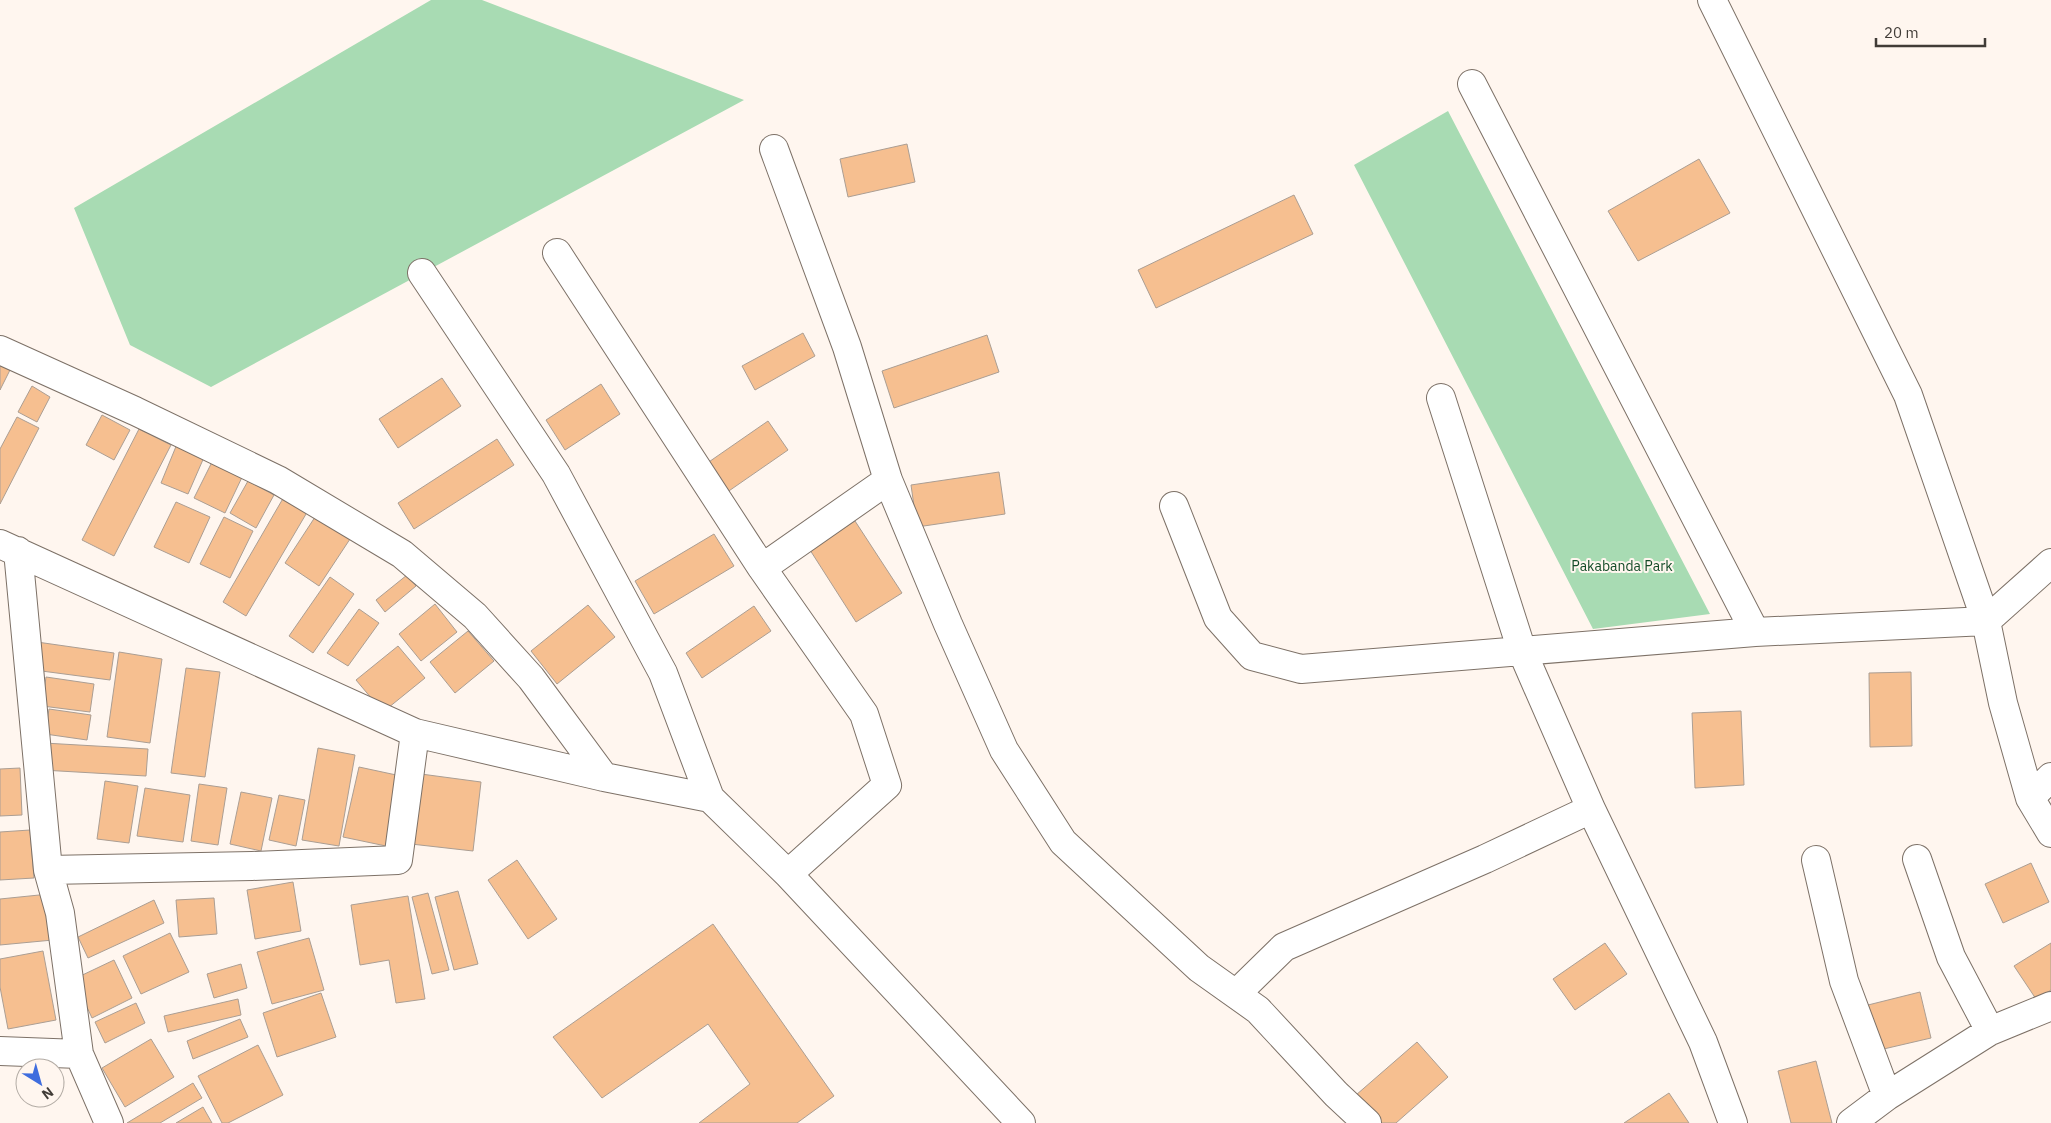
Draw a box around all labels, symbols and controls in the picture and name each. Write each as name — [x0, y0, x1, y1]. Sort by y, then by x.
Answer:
scale bar — [1876, 15, 1985, 47]
text: 20 m — [1884, 23, 1919, 42]
park label: Pakabanda Park — [1571, 557, 1673, 575]
north arrow — [15, 1058, 65, 1108]
text: N — [38, 1083, 57, 1104]

